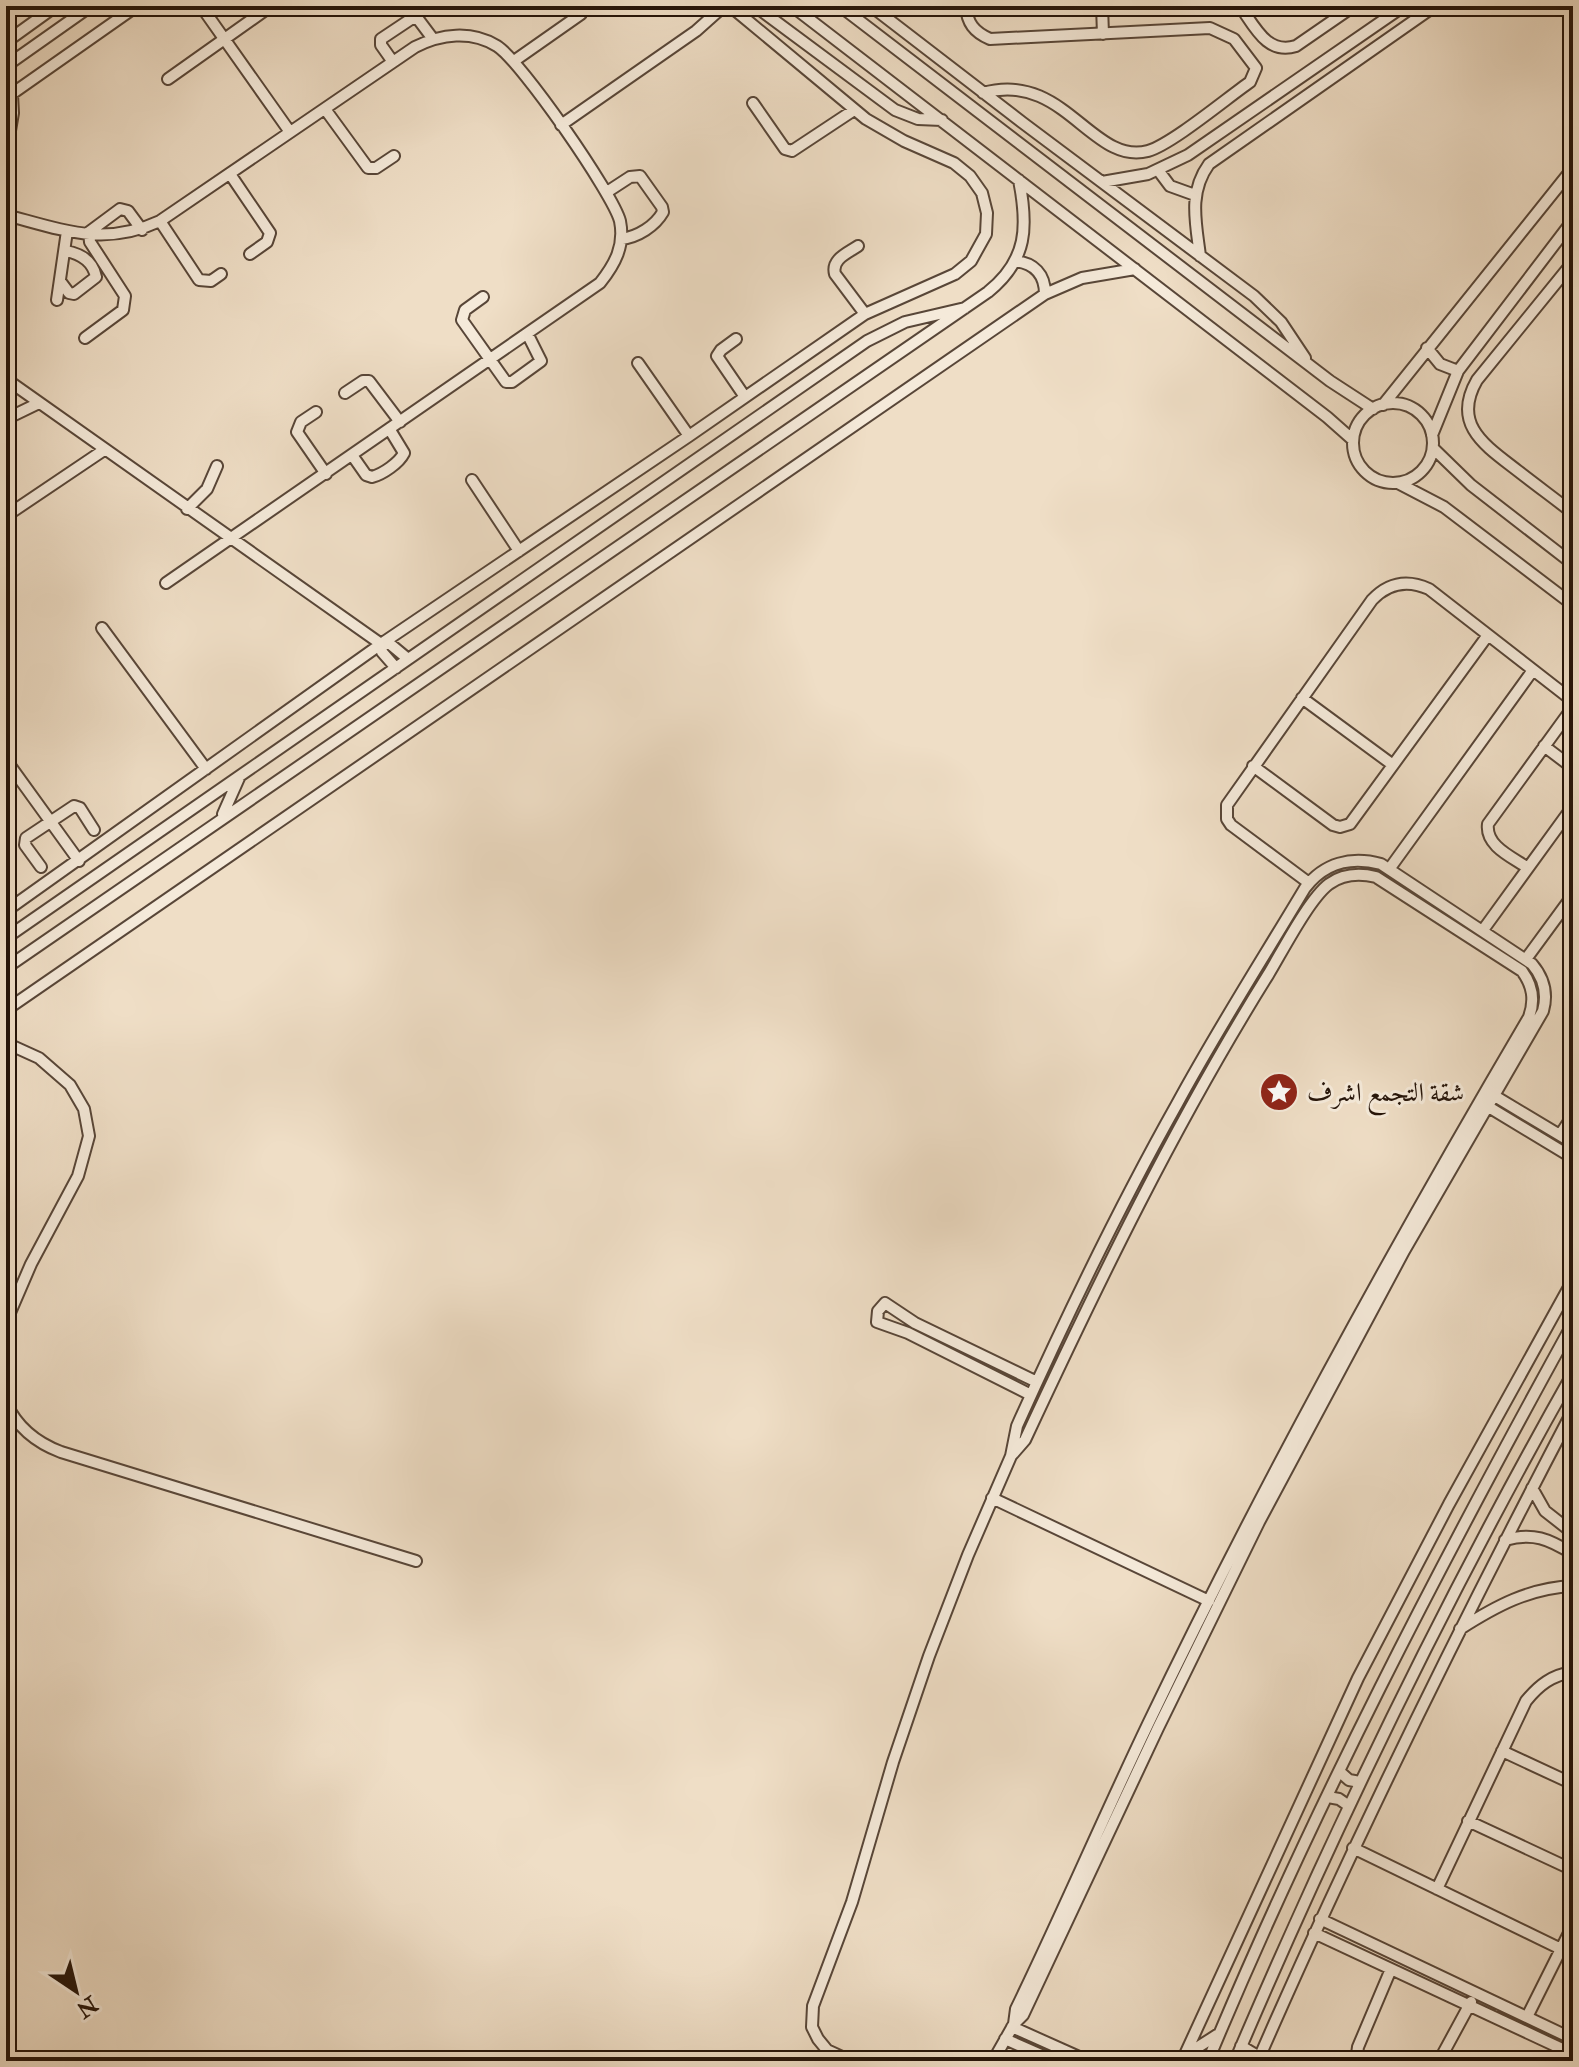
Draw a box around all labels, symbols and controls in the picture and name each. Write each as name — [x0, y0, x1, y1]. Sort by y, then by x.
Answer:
place icon: شقة التجمع اشرف — [1258, 1071, 1300, 1113]
place label: شقة التجمع اشرف — [1307, 1077, 1464, 1116]
north arrow — [36, 1951, 116, 2031]
text: N — [71, 1989, 104, 2024]

